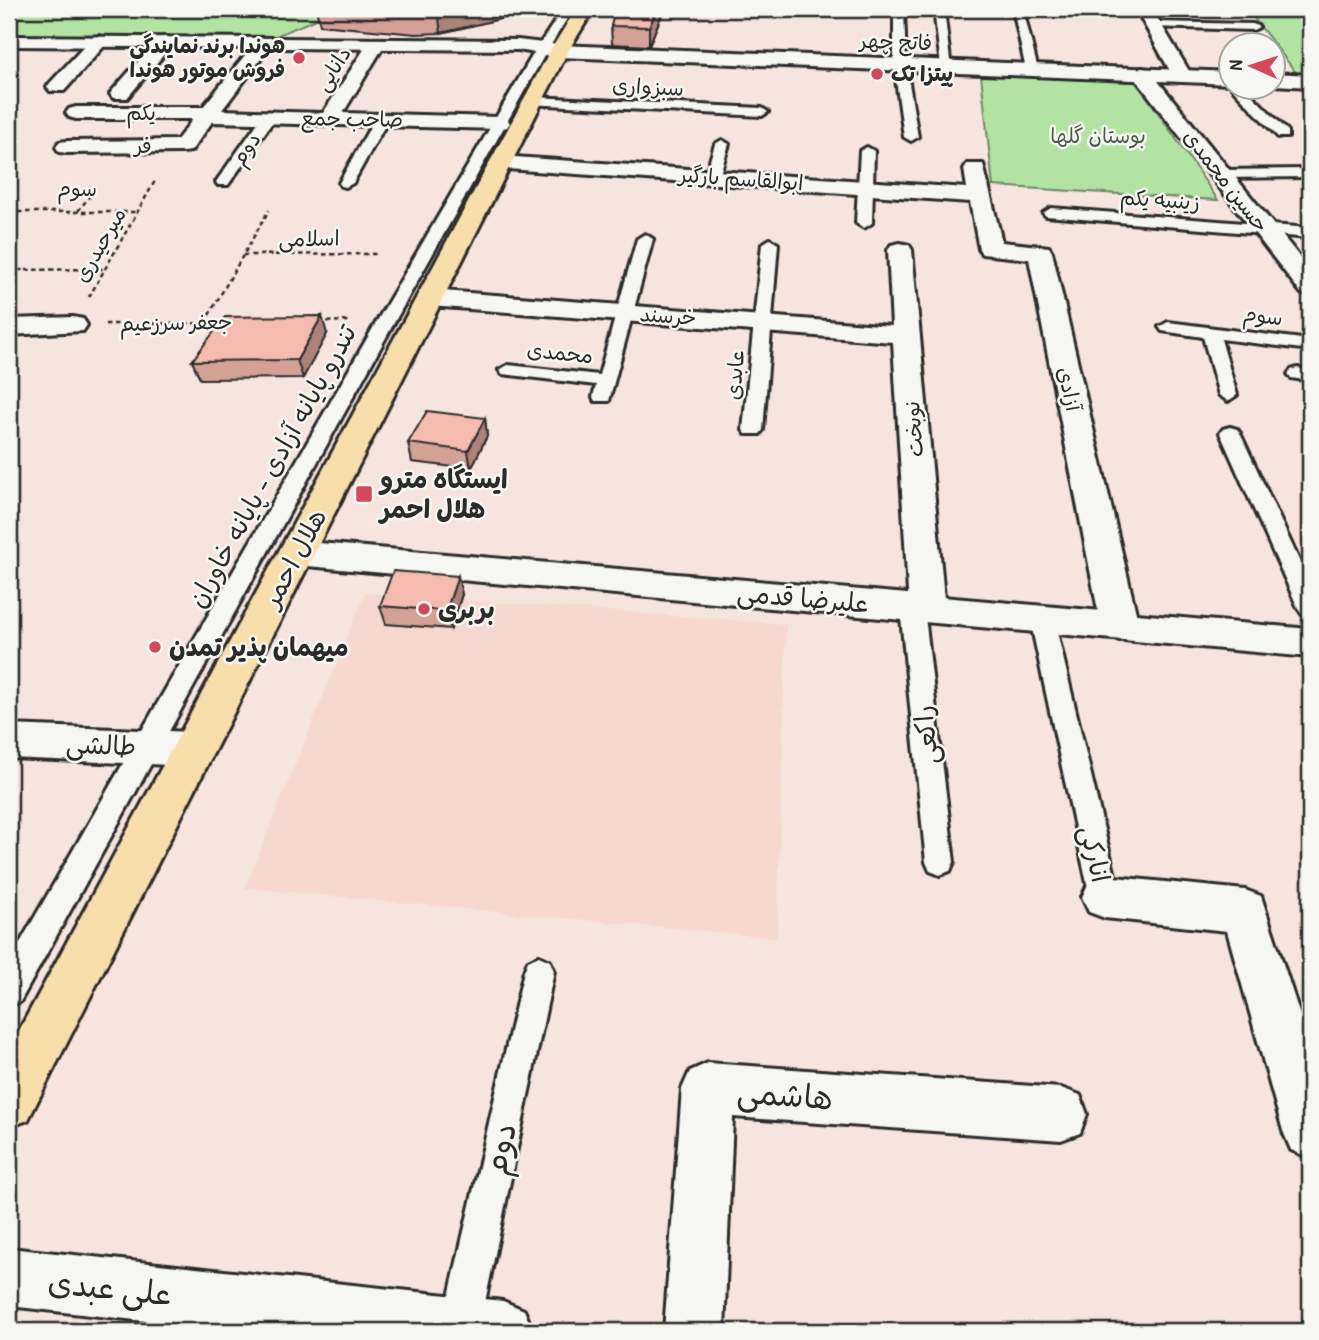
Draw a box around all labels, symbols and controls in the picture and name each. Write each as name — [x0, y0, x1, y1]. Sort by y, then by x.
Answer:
street label: فاتح چهر — [857, 26, 933, 57]
place label: هوندا برند نمایندگی فروش موتور هوندا — [130, 31, 285, 84]
north arrow — [1218, 32, 1288, 102]
street label: دانایی — [308, 41, 358, 97]
marker: هوندا برند نمایندگی فروش موتور هوندا — [291, 50, 307, 66]
place label: پیتزا تک — [891, 59, 953, 88]
text: N — [1222, 59, 1248, 71]
marker: پیتزا تک — [869, 66, 885, 82]
street label: سبزواری — [611, 70, 685, 103]
street label: یکم — [126, 98, 156, 129]
street label: صاحب جمع — [301, 103, 403, 135]
park label: بوستان گلها — [1050, 121, 1146, 150]
street label: حسین محمدی — [1177, 123, 1276, 238]
street label: دوم — [224, 126, 269, 172]
street label: فر — [132, 131, 152, 160]
street label: ابوالقاسم بارگیر — [676, 160, 804, 199]
street label: سوم — [57, 174, 97, 205]
street label: زینبیه یکم — [1119, 182, 1201, 219]
street label: میرحیدری — [66, 202, 133, 288]
street label: اسلامی — [278, 223, 340, 254]
street label: خرسند — [639, 299, 697, 332]
street label: سوم — [1241, 299, 1285, 334]
street label: جعفر سرزعیم — [119, 307, 233, 340]
street label: تندرو پایانه آزادی - پایانه خاوران — [179, 317, 364, 614]
street label: محمدی — [525, 335, 595, 370]
street label: عابدی — [718, 349, 751, 401]
street label: آزادی — [1051, 364, 1088, 414]
street label: نوبخت — [897, 400, 930, 458]
place label: ایستگاه مترو هلال احمر — [377, 461, 508, 526]
marker: ایستگاه مترو هلال احمر — [354, 484, 374, 504]
street label: هلال احمر — [252, 502, 334, 615]
street label: علیرضا قدمی — [736, 574, 870, 621]
place label: بربری — [438, 591, 495, 626]
marker: بربری — [416, 601, 432, 617]
place label: میهمان پذیر تمدن — [169, 629, 349, 664]
marker: میهمان پذیر تمدن — [147, 639, 163, 655]
street label: راکعی — [905, 704, 946, 766]
street label: طالشی — [65, 726, 137, 763]
street label: انارکی — [1072, 822, 1119, 886]
street label: هاشمی — [736, 1070, 834, 1119]
street label: دوم — [473, 1119, 530, 1180]
street label: علی عبدی — [46, 1260, 174, 1315]

